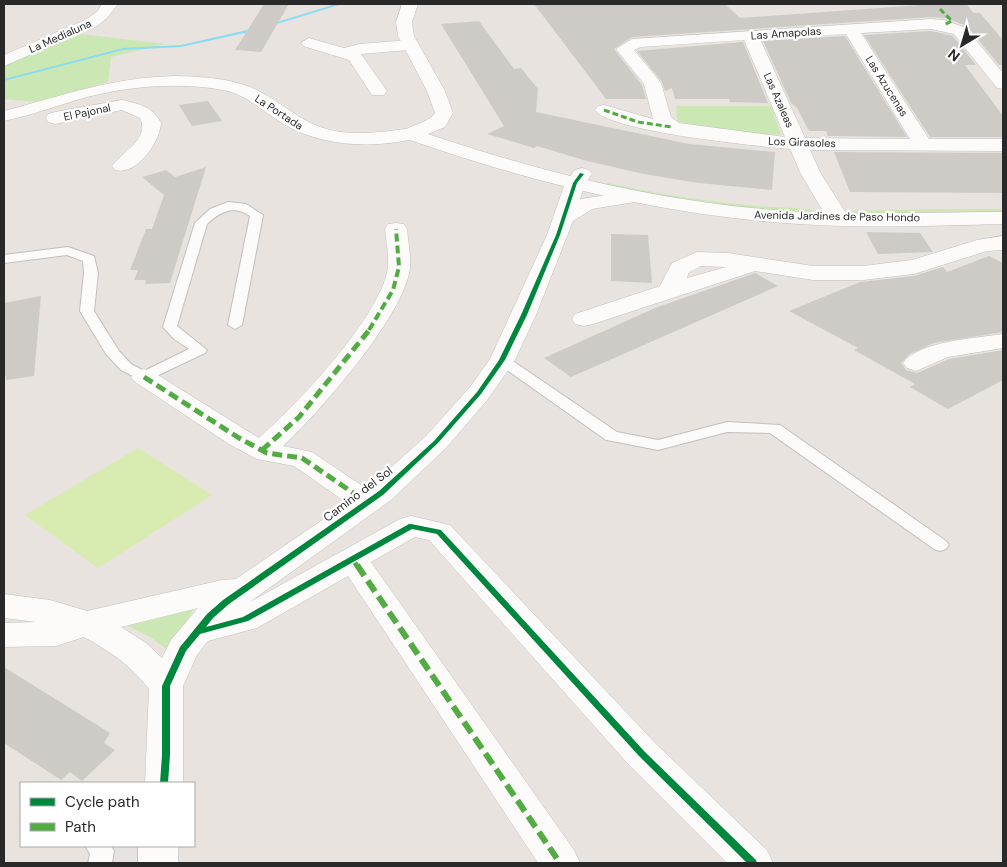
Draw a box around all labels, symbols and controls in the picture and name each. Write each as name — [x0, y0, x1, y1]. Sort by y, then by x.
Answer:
street label: La Medialuna — [27, 16, 93, 56]
north arrow — [937, 20, 987, 70]
street label: Las Amapolas — [750, 24, 822, 42]
text: N — [944, 45, 964, 65]
street label: Las Azucenas — [863, 53, 911, 119]
street label: Las Azaleas — [761, 70, 797, 130]
street label: La Portada — [252, 91, 306, 133]
street label: El Pajonal — [62, 100, 112, 124]
street label: Los Girasoles — [768, 134, 836, 150]
street label: Avenida Jardines de Paso Hondo — [754, 208, 920, 224]
street label: Camino del Sol — [320, 463, 396, 525]
legend — [20, 782, 195, 847]
text: Cycle path — [65, 792, 140, 812]
text: Path — [65, 817, 96, 837]

